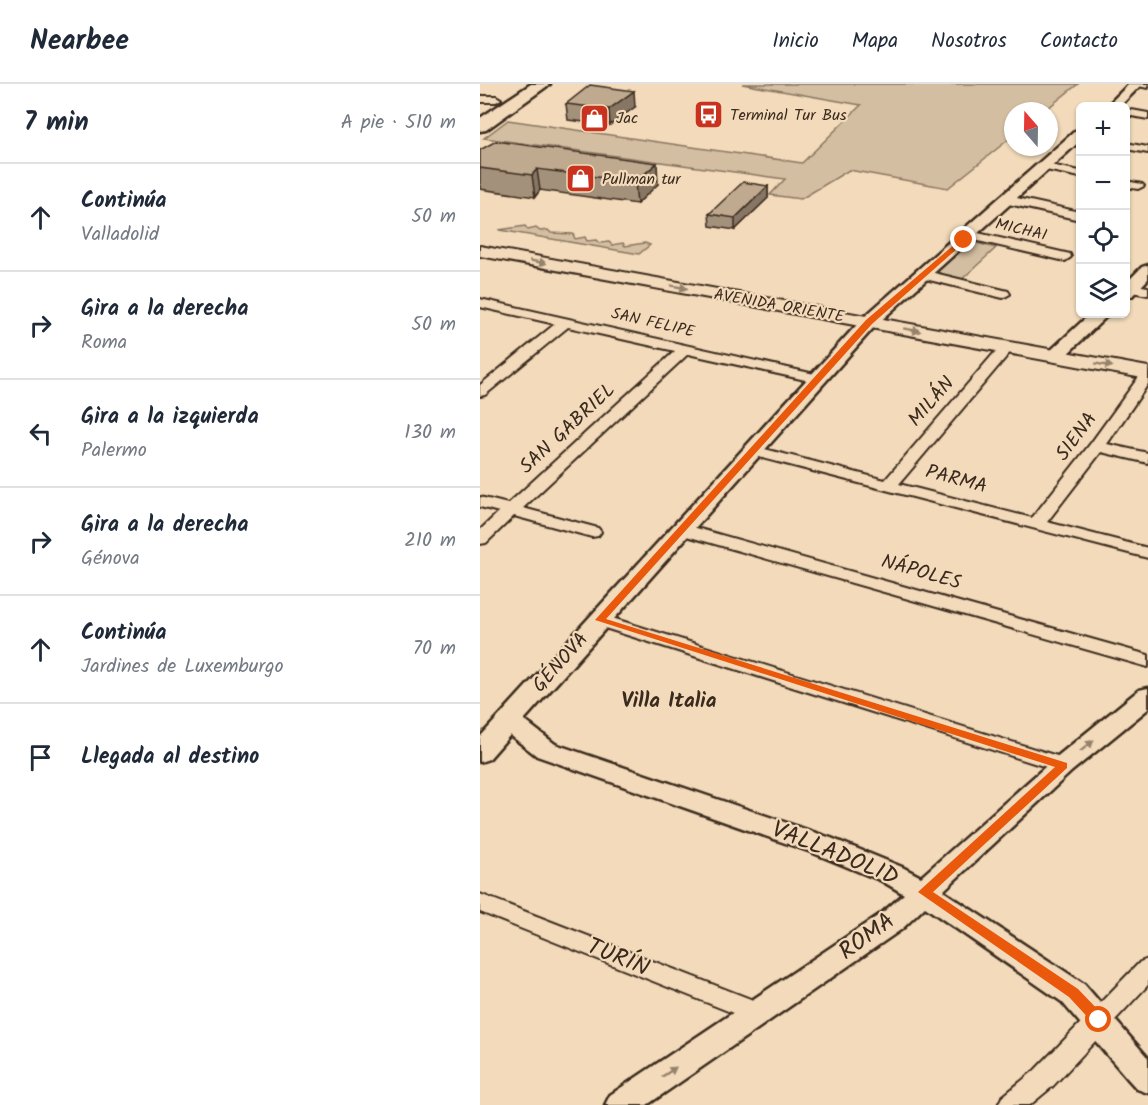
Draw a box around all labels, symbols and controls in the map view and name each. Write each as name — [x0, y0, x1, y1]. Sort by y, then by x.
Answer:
text: Nearbee — [30, 19, 129, 64]
text: Inicio — [772, 25, 819, 58]
text: Mapa — [852, 25, 898, 58]
text: Nosotros — [931, 25, 1007, 58]
text: Contacto — [1040, 25, 1118, 58]
bus stop icon: Terminal Tur Bus — [693, 99, 725, 131]
text: 7 min — [24, 102, 89, 144]
shop icon: Jac — [579, 102, 611, 134]
north arrow — [1004, 102, 1058, 156]
map controls — [1076, 102, 1130, 318]
button: + — [1076, 102, 1130, 156]
place label: Terminal Tur Bus — [730, 103, 847, 128]
place label: Jac — [616, 106, 638, 131]
text: A pie · 510 m — [341, 107, 456, 139]
button: − — [1076, 156, 1130, 210]
shop icon: Pullman tur — [565, 163, 597, 195]
place label: Pullman tur — [602, 167, 682, 192]
text: Continúa — [81, 184, 166, 219]
icon: ahead — [24, 201, 57, 234]
text: 50 m — [411, 201, 456, 233]
button: locate — [1076, 210, 1130, 264]
street label: MICHAI — [993, 212, 1049, 248]
text: Valladolid — [81, 219, 159, 251]
route end — [950, 226, 976, 252]
one-way arrow — [528, 258, 547, 267]
button: layers — [1076, 264, 1130, 318]
street label: AVENIDA ORIENTE — [712, 282, 847, 330]
one-way arrow — [669, 283, 688, 292]
text: Gira a la derecha — [81, 292, 248, 327]
street label: SAN FELIPE — [609, 301, 698, 345]
icon: right — [24, 309, 57, 342]
text: 50 m — [411, 309, 456, 341]
one-way arrow — [902, 326, 921, 335]
text: Roma — [81, 327, 127, 359]
one-way arrow — [1094, 361, 1113, 370]
street label: MILÁN — [901, 369, 963, 435]
street label: SAN GABRIEL — [512, 376, 624, 482]
text: Gira a la izquierda — [81, 400, 259, 435]
street label: SIENA — [1048, 406, 1106, 468]
icon: left — [24, 417, 57, 450]
text: 130 m — [404, 417, 456, 449]
text: Palermo — [81, 435, 147, 467]
street label: PARMA — [922, 456, 990, 504]
text: Gira a la derecha — [81, 508, 248, 543]
icon: right — [24, 525, 57, 558]
text: 210 m — [404, 525, 456, 557]
text: Génova — [81, 543, 140, 575]
street label: NÁPOLES — [877, 546, 965, 600]
text: Continúa — [81, 616, 166, 651]
street label: GÉNOVA — [525, 625, 597, 701]
icon: ahead — [24, 633, 57, 666]
text: 70 m — [413, 633, 456, 665]
text: Jardines de Luxemburgo — [81, 651, 284, 683]
district label: Villa Italia — [621, 685, 717, 718]
text: Llegada al destino — [81, 740, 259, 775]
one-way arrow — [1079, 740, 1094, 753]
icon: arrive — [24, 741, 57, 774]
street label: VALLADOLID — [765, 811, 905, 897]
street label: ROMA — [830, 903, 904, 971]
street label: TURÍN — [581, 928, 655, 988]
route start — [1085, 1006, 1111, 1032]
one-way arrow — [661, 1067, 677, 1078]

